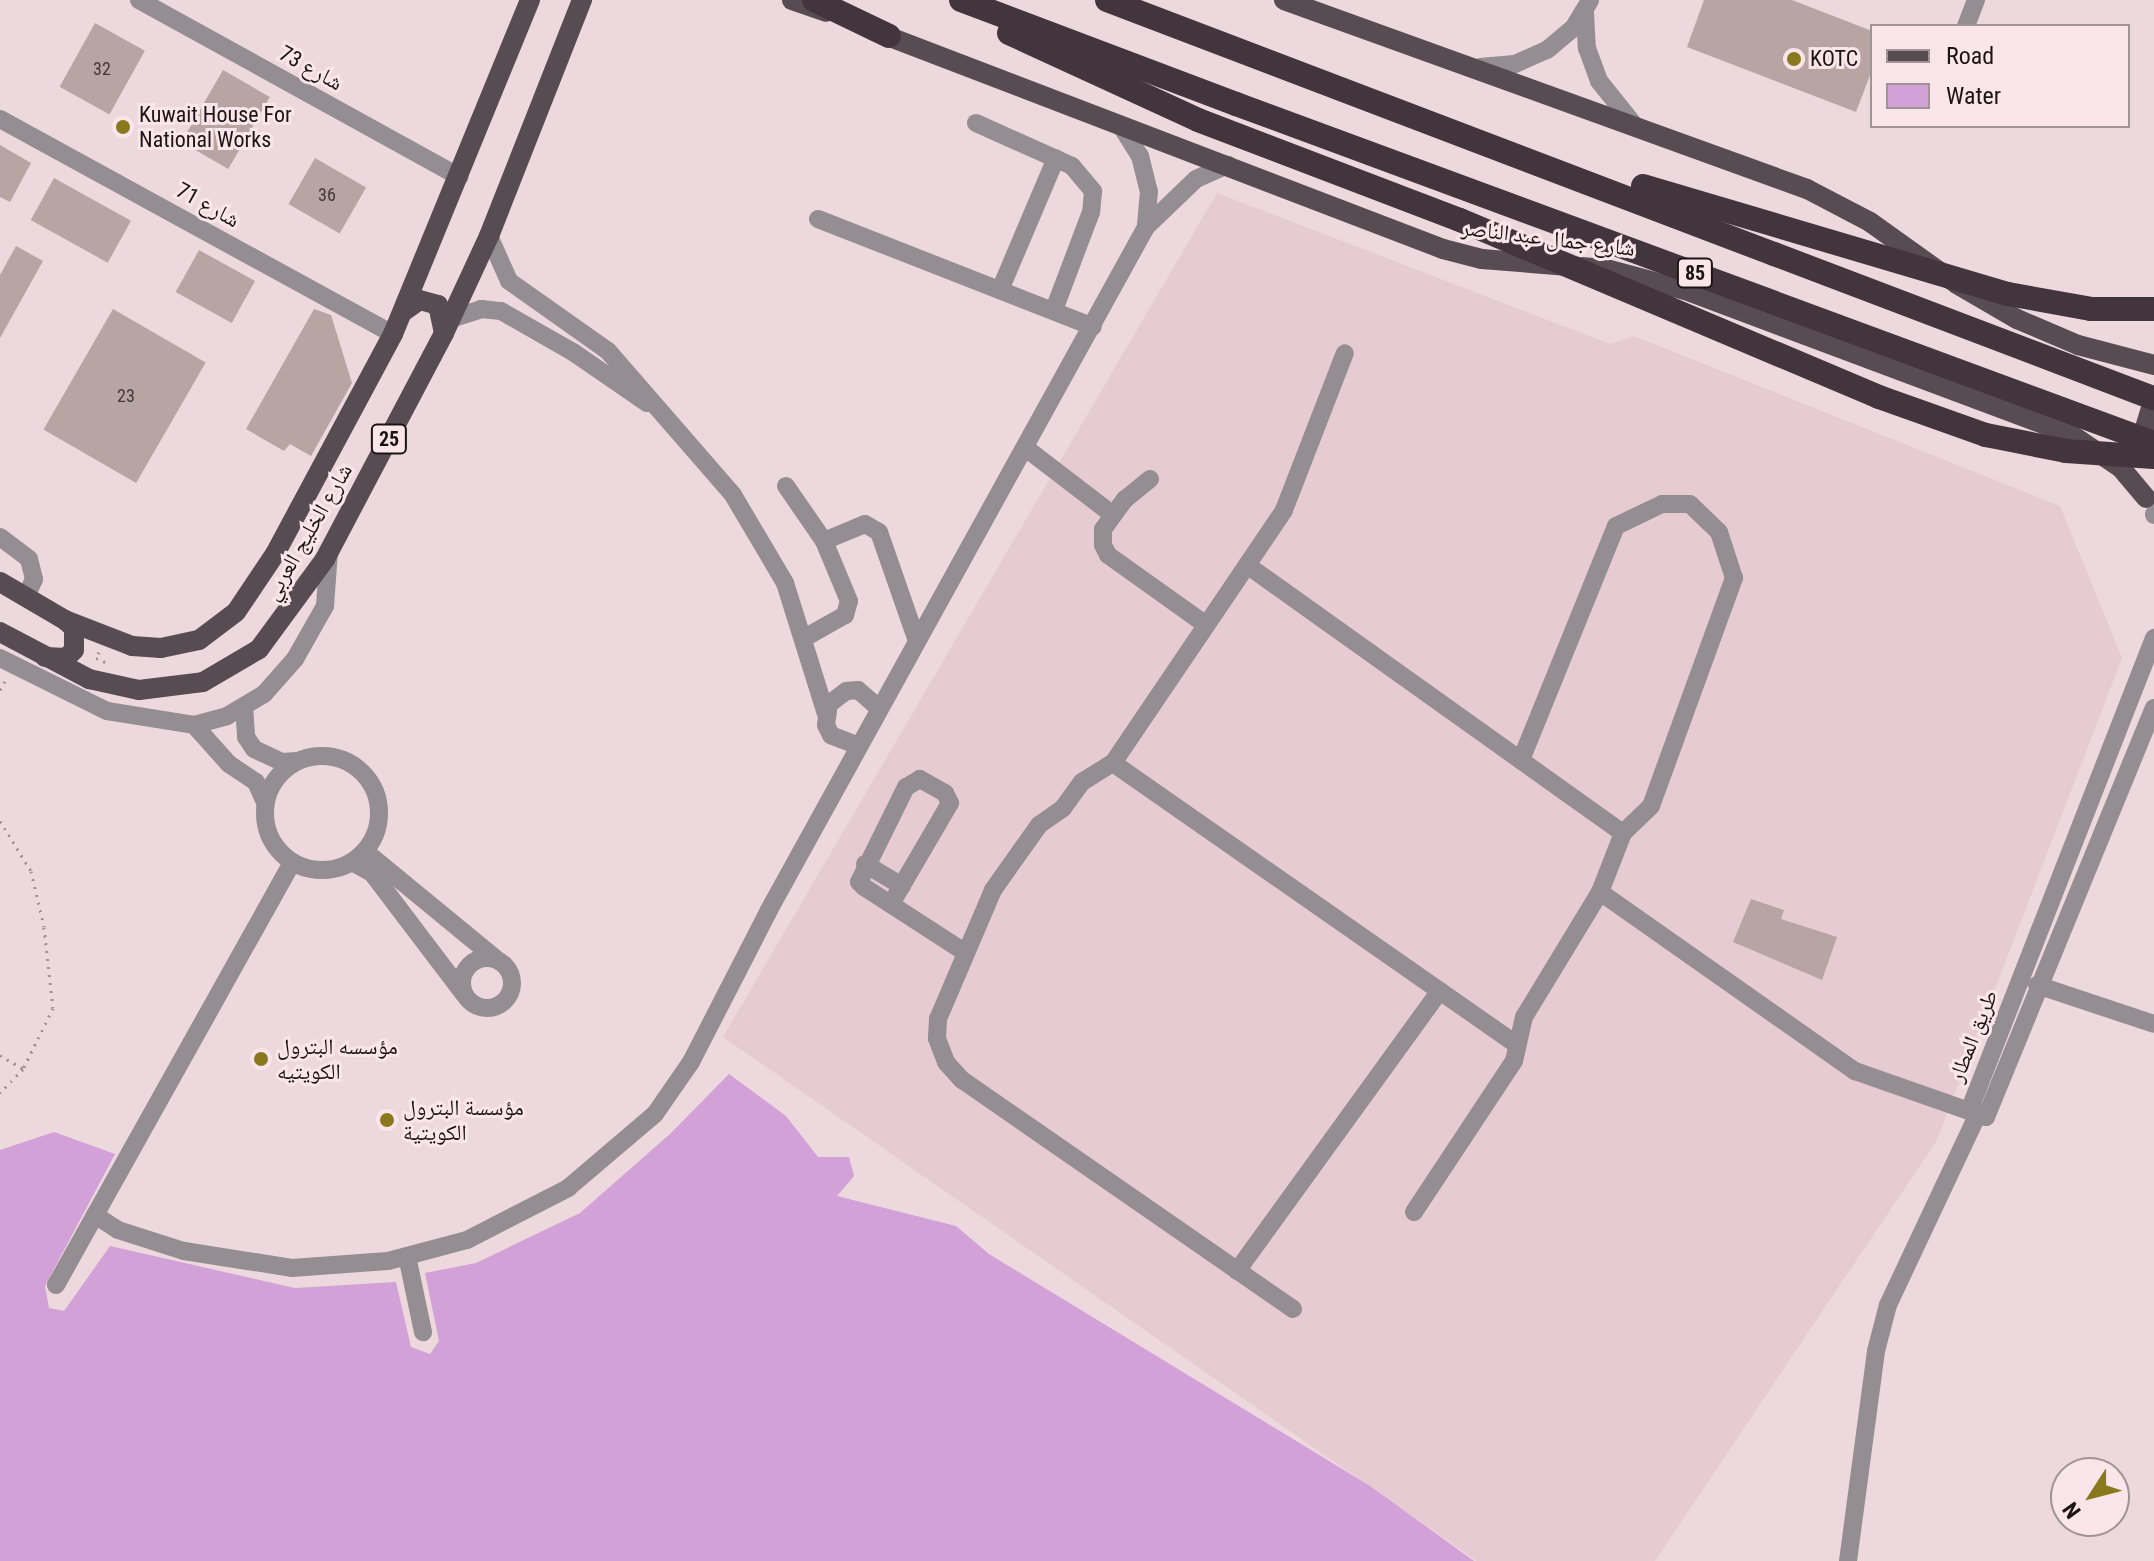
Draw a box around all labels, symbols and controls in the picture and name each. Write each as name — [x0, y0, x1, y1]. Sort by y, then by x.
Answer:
legend — [1870, 24, 2130, 128]
street label: شارع 73 — [275, 40, 347, 96]
text: Road — [1946, 42, 1994, 70]
place label: KOTC — [1810, 46, 1858, 72]
marker: KOTC — [1785, 50, 1803, 68]
house number: 32 — [93, 58, 111, 80]
text: Water — [1946, 82, 2001, 110]
place label: Kuwait House For National Works — [139, 101, 292, 152]
marker: Kuwait House For National Works — [114, 118, 132, 136]
street label: شارع 71 — [172, 177, 244, 233]
house number: 36 — [318, 184, 336, 206]
street label: شارع جمال عبد الناصر — [1460, 214, 1636, 262]
road number: 85 — [1675, 257, 1715, 289]
house number: 23 — [117, 385, 135, 407]
road number: 25 — [369, 423, 409, 455]
street label: شارع الخليج العربي — [258, 459, 358, 605]
street label: طريق المطار — [1943, 986, 2003, 1086]
place label: مؤسسه البترول الكويتيه — [277, 1033, 398, 1084]
marker: مؤسسه البترول الكويتيه — [252, 1050, 270, 1068]
place label: مؤسسة البترول الكويتية — [403, 1094, 524, 1146]
marker: مؤسسة البترول الكويتية — [378, 1111, 396, 1129]
north arrow — [2050, 1457, 2130, 1537]
text: N — [2058, 1497, 2086, 1523]

